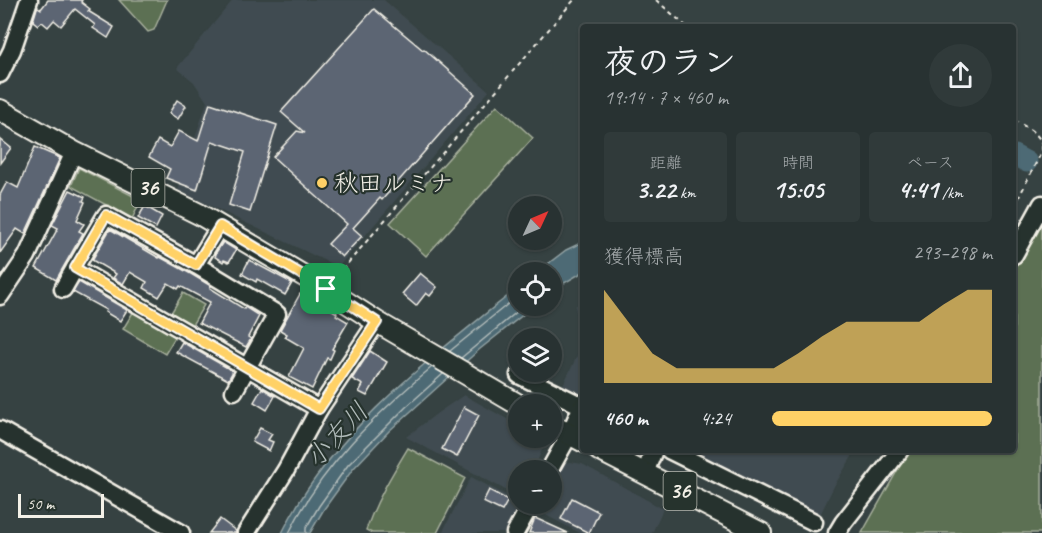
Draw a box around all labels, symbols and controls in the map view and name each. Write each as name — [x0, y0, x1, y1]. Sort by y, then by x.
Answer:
text: 夜のラン — [604, 41, 736, 83]
button: share — [929, 44, 992, 107]
text: 19:14 · 7 × 460 m — [604, 85, 728, 110]
text: 距離 — [650, 153, 682, 173]
text: 時間 — [782, 153, 814, 173]
text: ペース — [907, 153, 954, 173]
place label: 秋田ルミナ — [334, 168, 454, 198]
road number: 36 — [132, 169, 164, 207]
text: 3.22 — [636, 173, 676, 206]
text: 15:05 — [772, 173, 824, 206]
text: 4:41 — [898, 173, 938, 206]
marker: 秋田ルミナ — [315, 176, 329, 190]
text: km — [676, 183, 696, 203]
text: /km — [938, 183, 963, 203]
north arrow — [508, 196, 562, 250]
map controls — [508, 196, 562, 514]
text: 293–298 m — [913, 240, 992, 265]
text: 獲得標高 — [604, 244, 684, 269]
button: locate — [508, 262, 562, 316]
pin — [300, 263, 351, 314]
icon: arrive — [309, 272, 342, 305]
button: layers — [508, 328, 562, 382]
button: + — [508, 394, 562, 448]
water label: 小友川 — [298, 395, 376, 475]
text: 460 m — [604, 406, 648, 431]
text: 4:24 — [700, 406, 731, 431]
button: − — [508, 460, 562, 514]
road number: 36 — [664, 472, 696, 510]
scale bar — [18, 491, 104, 518]
text: 50 m — [27, 494, 54, 514]

